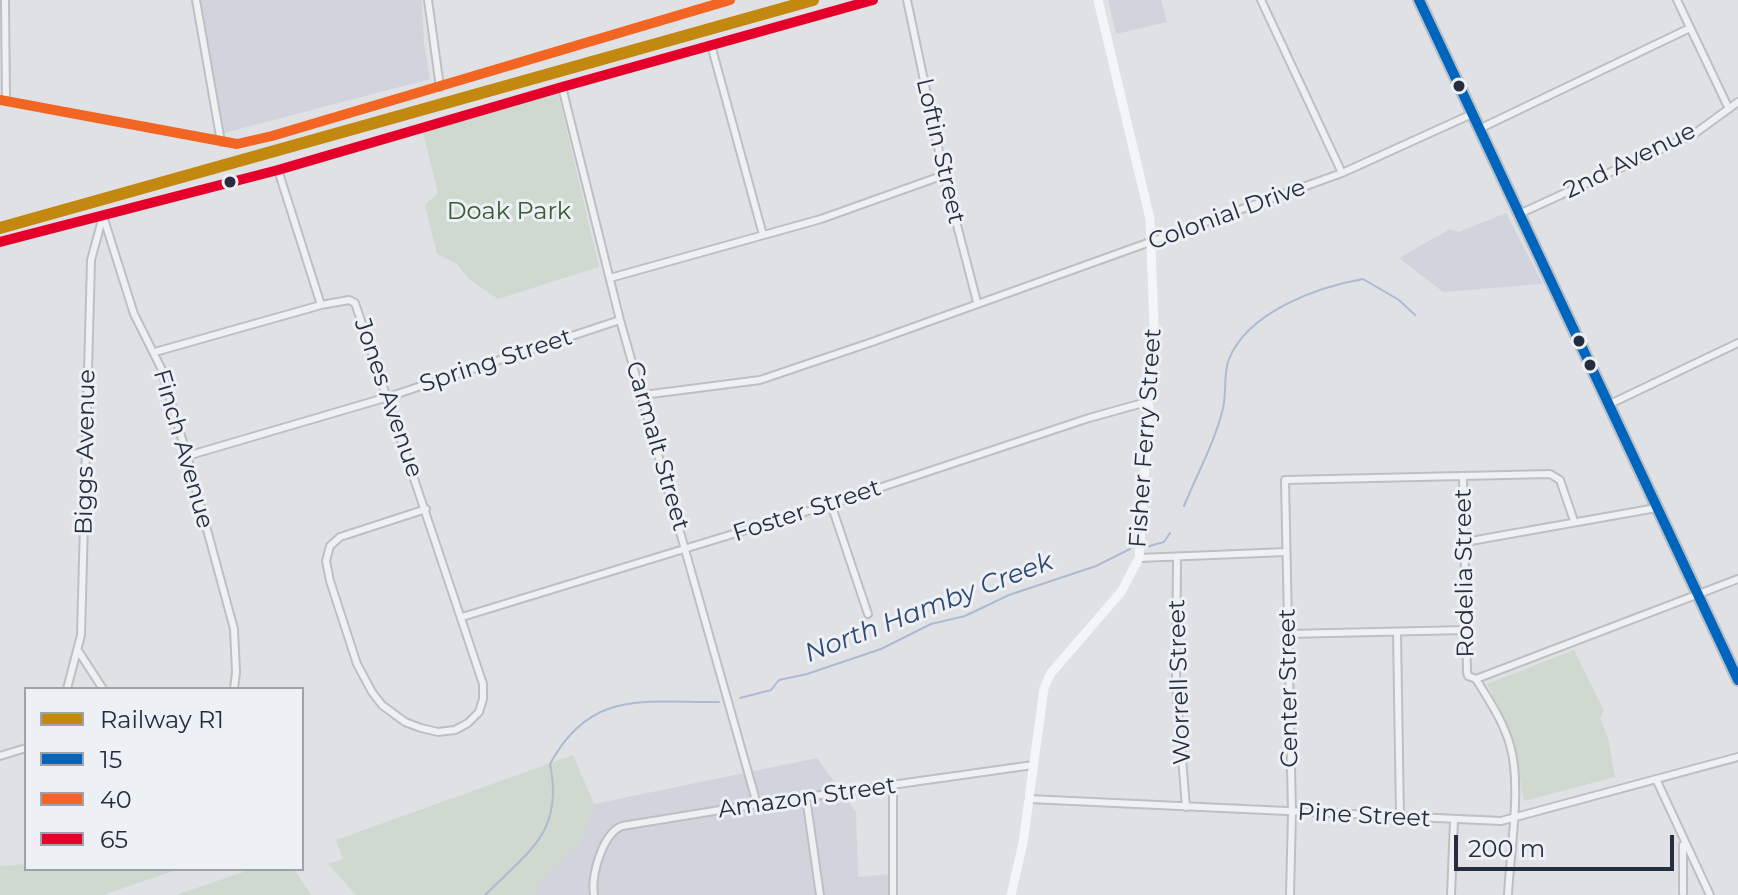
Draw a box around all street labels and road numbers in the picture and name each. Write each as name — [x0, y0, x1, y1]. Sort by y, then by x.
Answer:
street label: Loftin Street — [909, 75, 971, 227]
street label: 2nd Avenue — [1559, 117, 1701, 205]
street label: Colonial Drive — [1144, 173, 1310, 257]
street label: Jones Avenue — [347, 315, 429, 481]
street label: Spring Street — [416, 323, 576, 399]
street label: Fisher Ferry Street — [1124, 327, 1168, 549]
street label: Carmalt Street — [619, 358, 695, 534]
street label: Finch Avenue — [147, 366, 219, 532]
street label: Biggs Avenue — [70, 369, 102, 535]
street label: Foster Street — [729, 474, 885, 548]
street label: Rodelia Street — [1449, 488, 1481, 658]
street label: Worrell Street — [1163, 599, 1197, 765]
street label: Center Street — [1273, 608, 1305, 768]
street label: Amazon Street — [716, 771, 898, 825]
street label: Pine Street — [1297, 798, 1431, 834]

